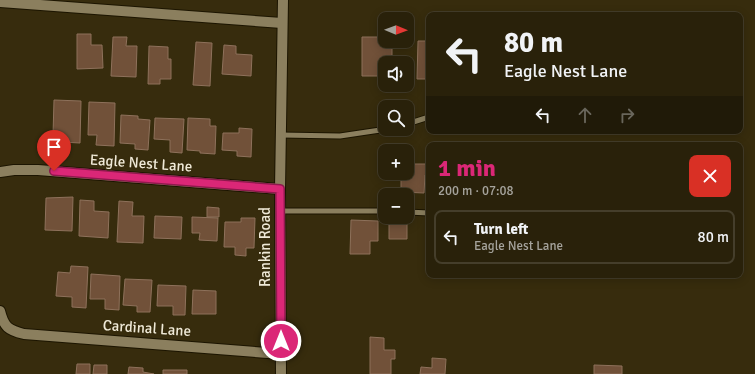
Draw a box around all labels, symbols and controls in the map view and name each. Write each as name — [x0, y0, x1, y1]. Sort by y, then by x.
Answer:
north arrow — [378, 12, 414, 48]
map controls — [378, 12, 414, 224]
text: 80 m — [504, 26, 563, 60]
icon: left — [438, 28, 490, 80]
button: sound — [378, 56, 414, 92]
text: Eagle Nest Lane — [504, 60, 627, 82]
button: search — [378, 100, 414, 136]
icon: left — [532, 104, 554, 126]
icon: ahead — [574, 104, 596, 126]
icon: right — [616, 104, 638, 126]
pin — [37, 130, 71, 171]
icon: arrive — [43, 136, 65, 158]
button: + — [378, 144, 414, 180]
street label: Eagle Nest Lane — [89, 150, 193, 176]
text: 1 min — [438, 153, 496, 183]
button: close — [689, 155, 731, 197]
text: 200 m · 07:08 — [438, 183, 514, 199]
button: − — [378, 188, 414, 224]
street label: Rankin Road — [256, 207, 274, 287]
text: Turn left — [474, 220, 528, 238]
icon: left — [440, 226, 462, 248]
text: 80 m — [698, 228, 729, 246]
text: Eagle Nest Lane — [474, 238, 563, 254]
street label: Cardinal Lane — [102, 316, 192, 340]
position arrow — [260, 320, 302, 362]

